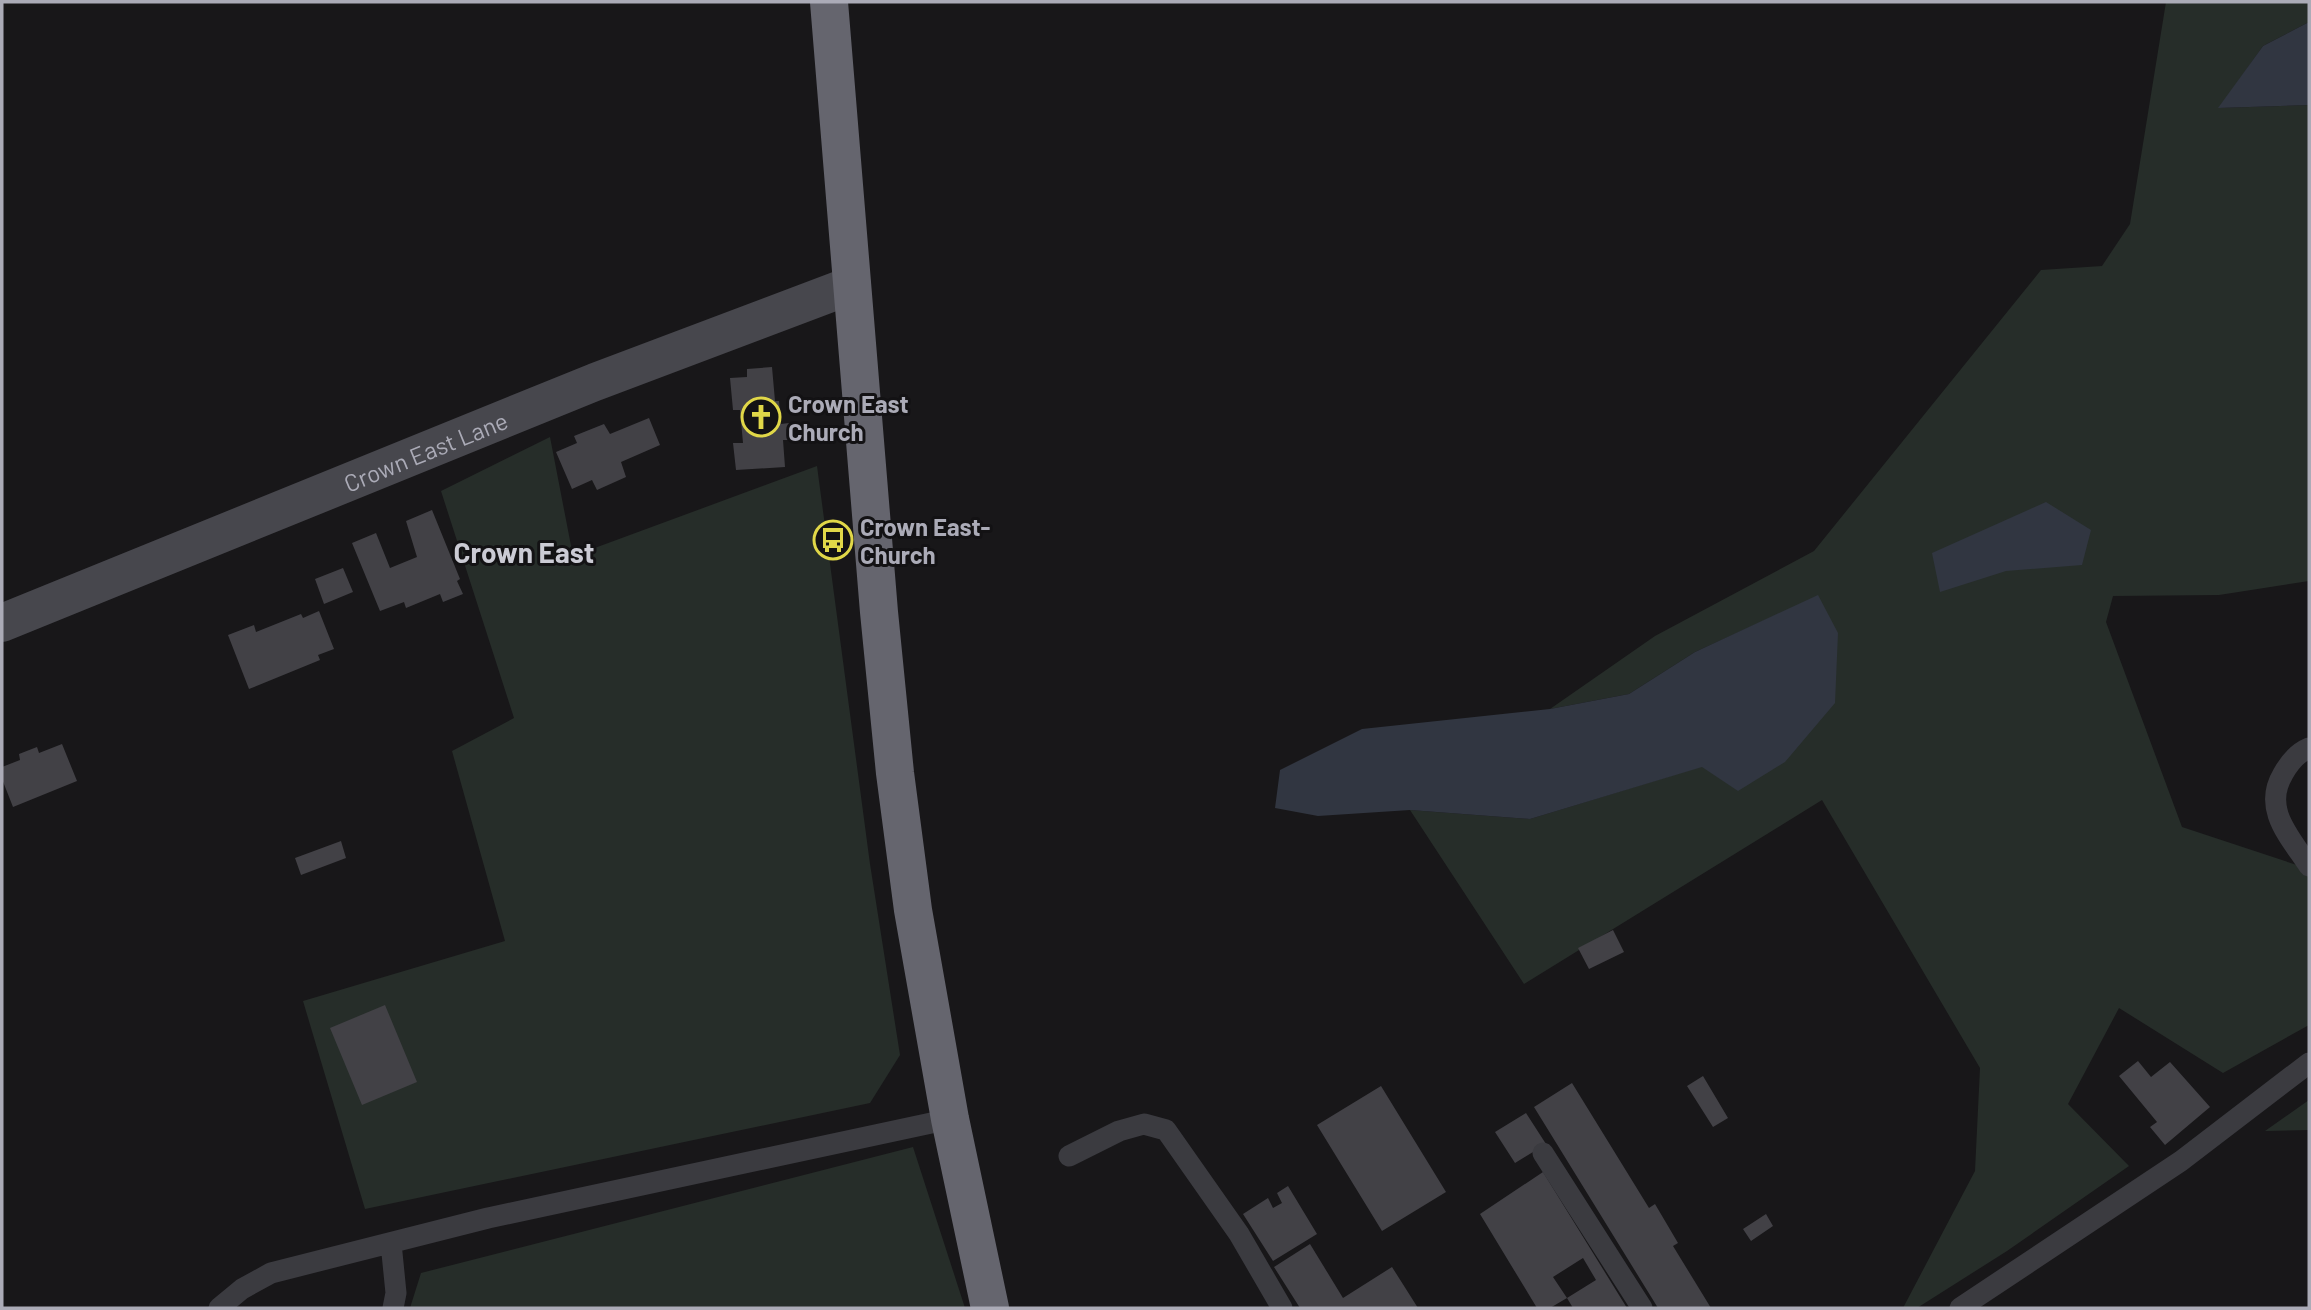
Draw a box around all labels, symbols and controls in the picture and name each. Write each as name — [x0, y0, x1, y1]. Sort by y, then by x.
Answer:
place label: Crown East Church — [788, 389, 909, 446]
church icon: Crown East Church — [740, 396, 782, 438]
street label: Crown East Lane — [339, 405, 512, 497]
place label: Crown East- Church — [860, 512, 991, 569]
bus stop icon: Crown East- Church — [812, 519, 854, 561]
district label: Crown East — [454, 535, 594, 569]

